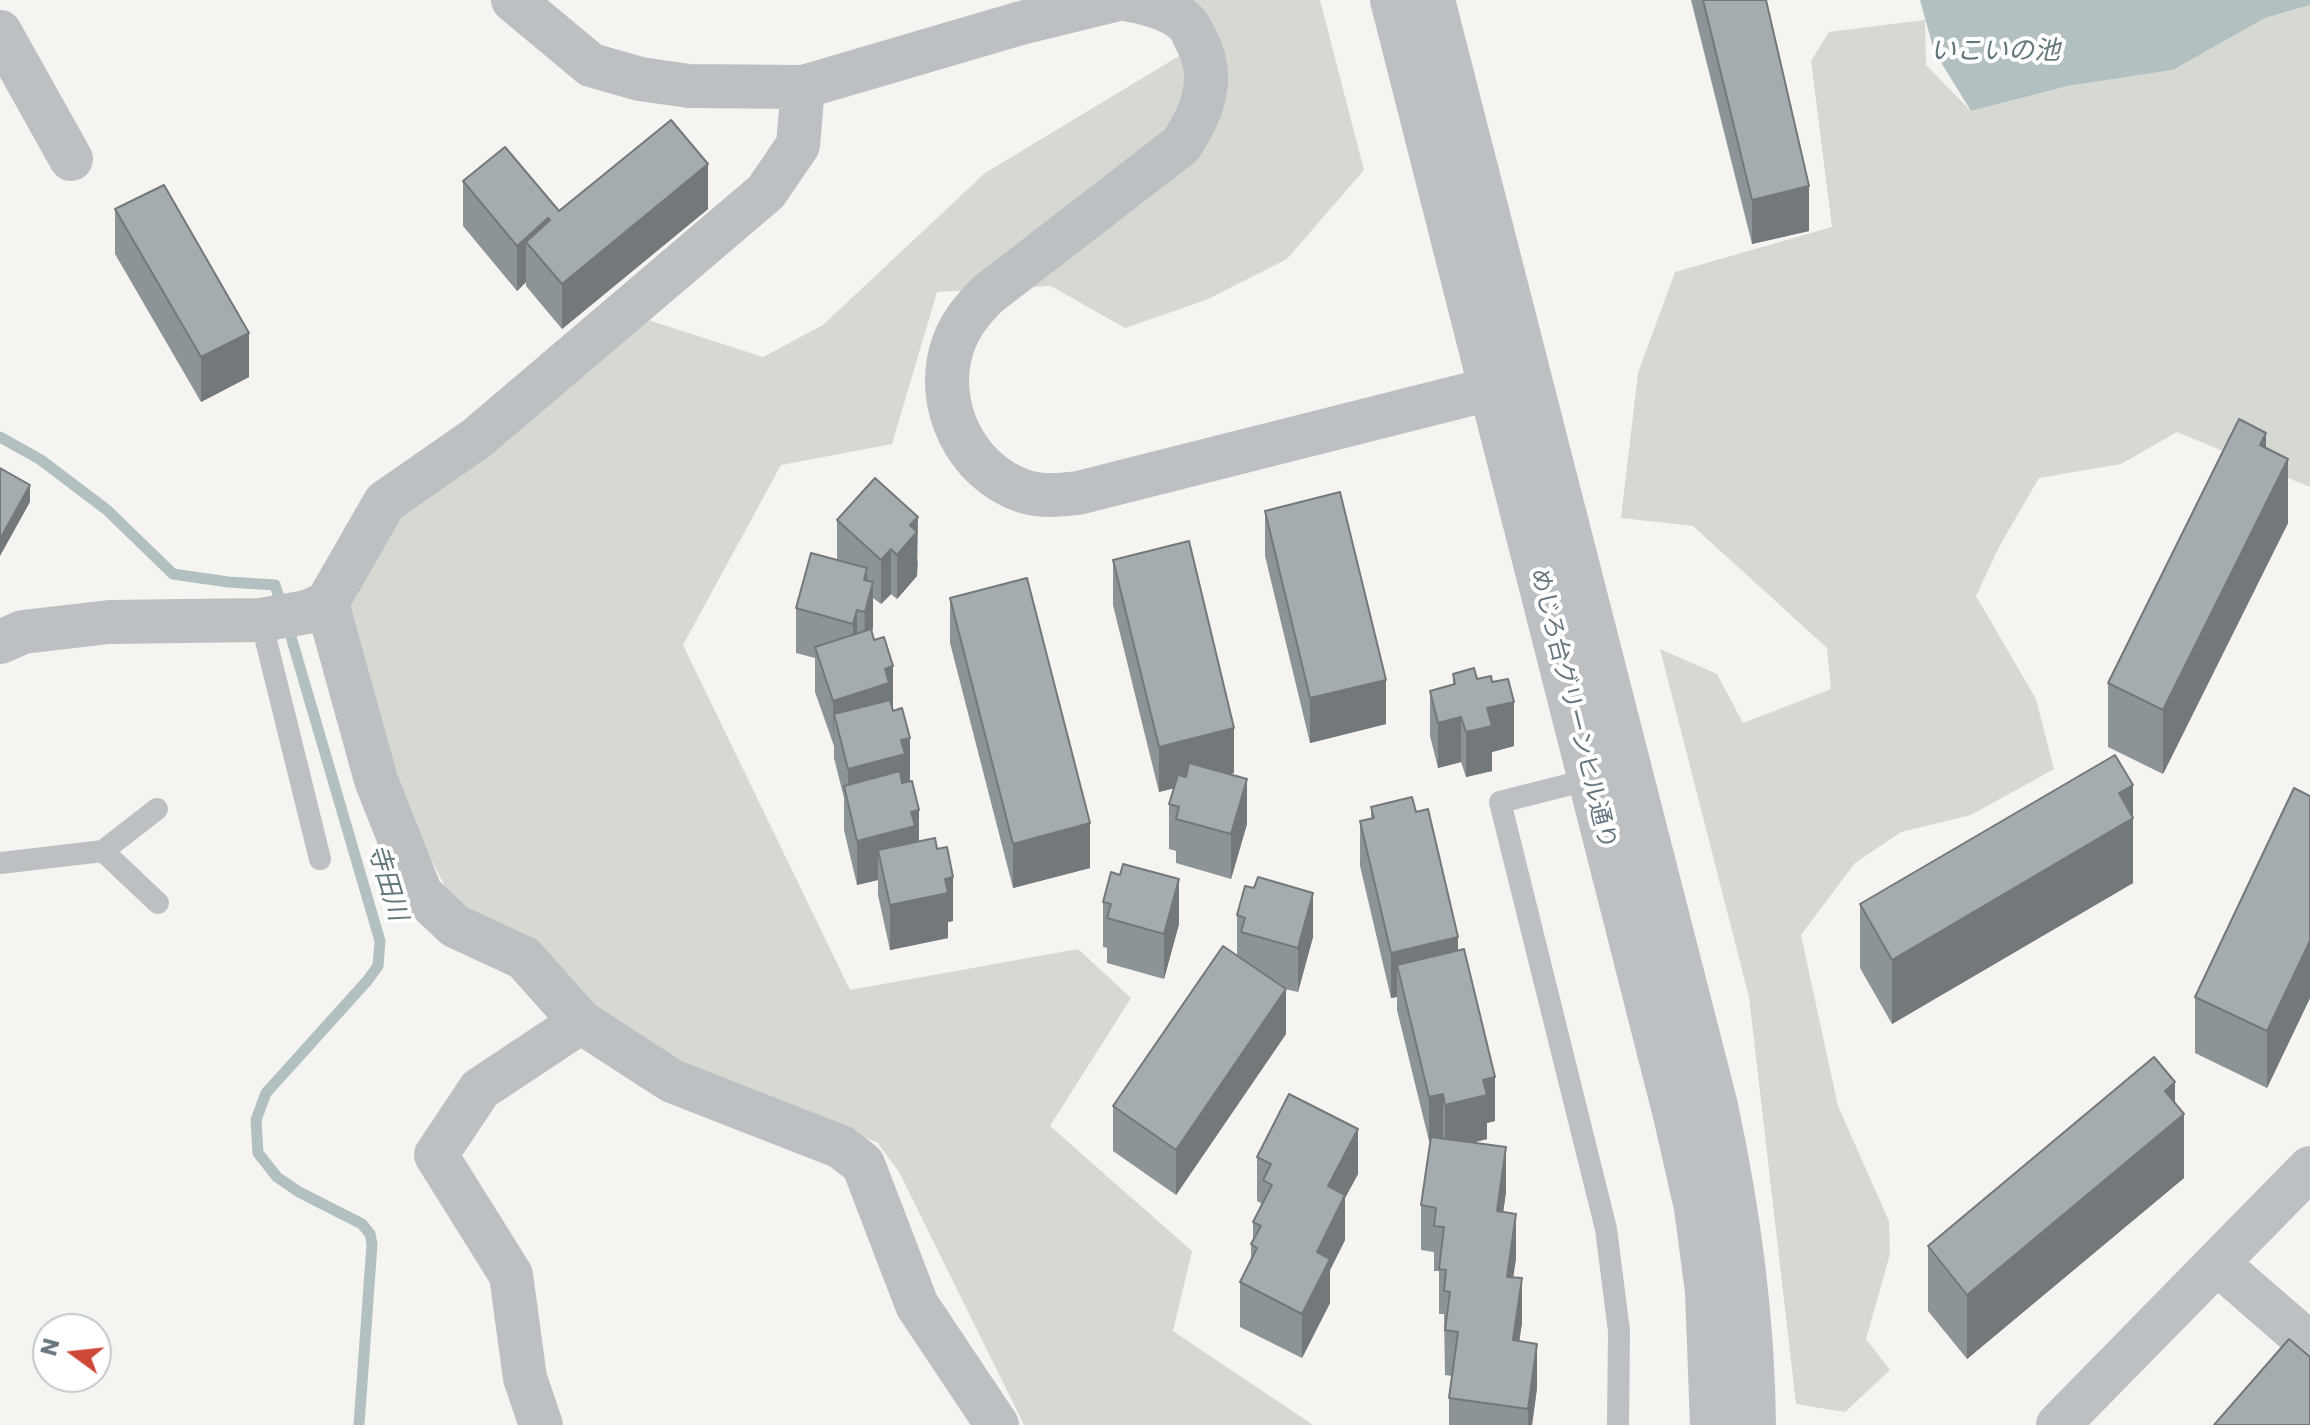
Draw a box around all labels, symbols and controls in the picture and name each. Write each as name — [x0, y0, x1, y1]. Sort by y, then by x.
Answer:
water label: いこいの池 — [1930, 36, 2060, 68]
street label: めじろ台グリーンヒル通り — [1523, 566, 1621, 852]
water label: 寺田川 — [360, 841, 412, 925]
north arrow — [32, 1313, 112, 1393]
text: N — [33, 1335, 67, 1359]

